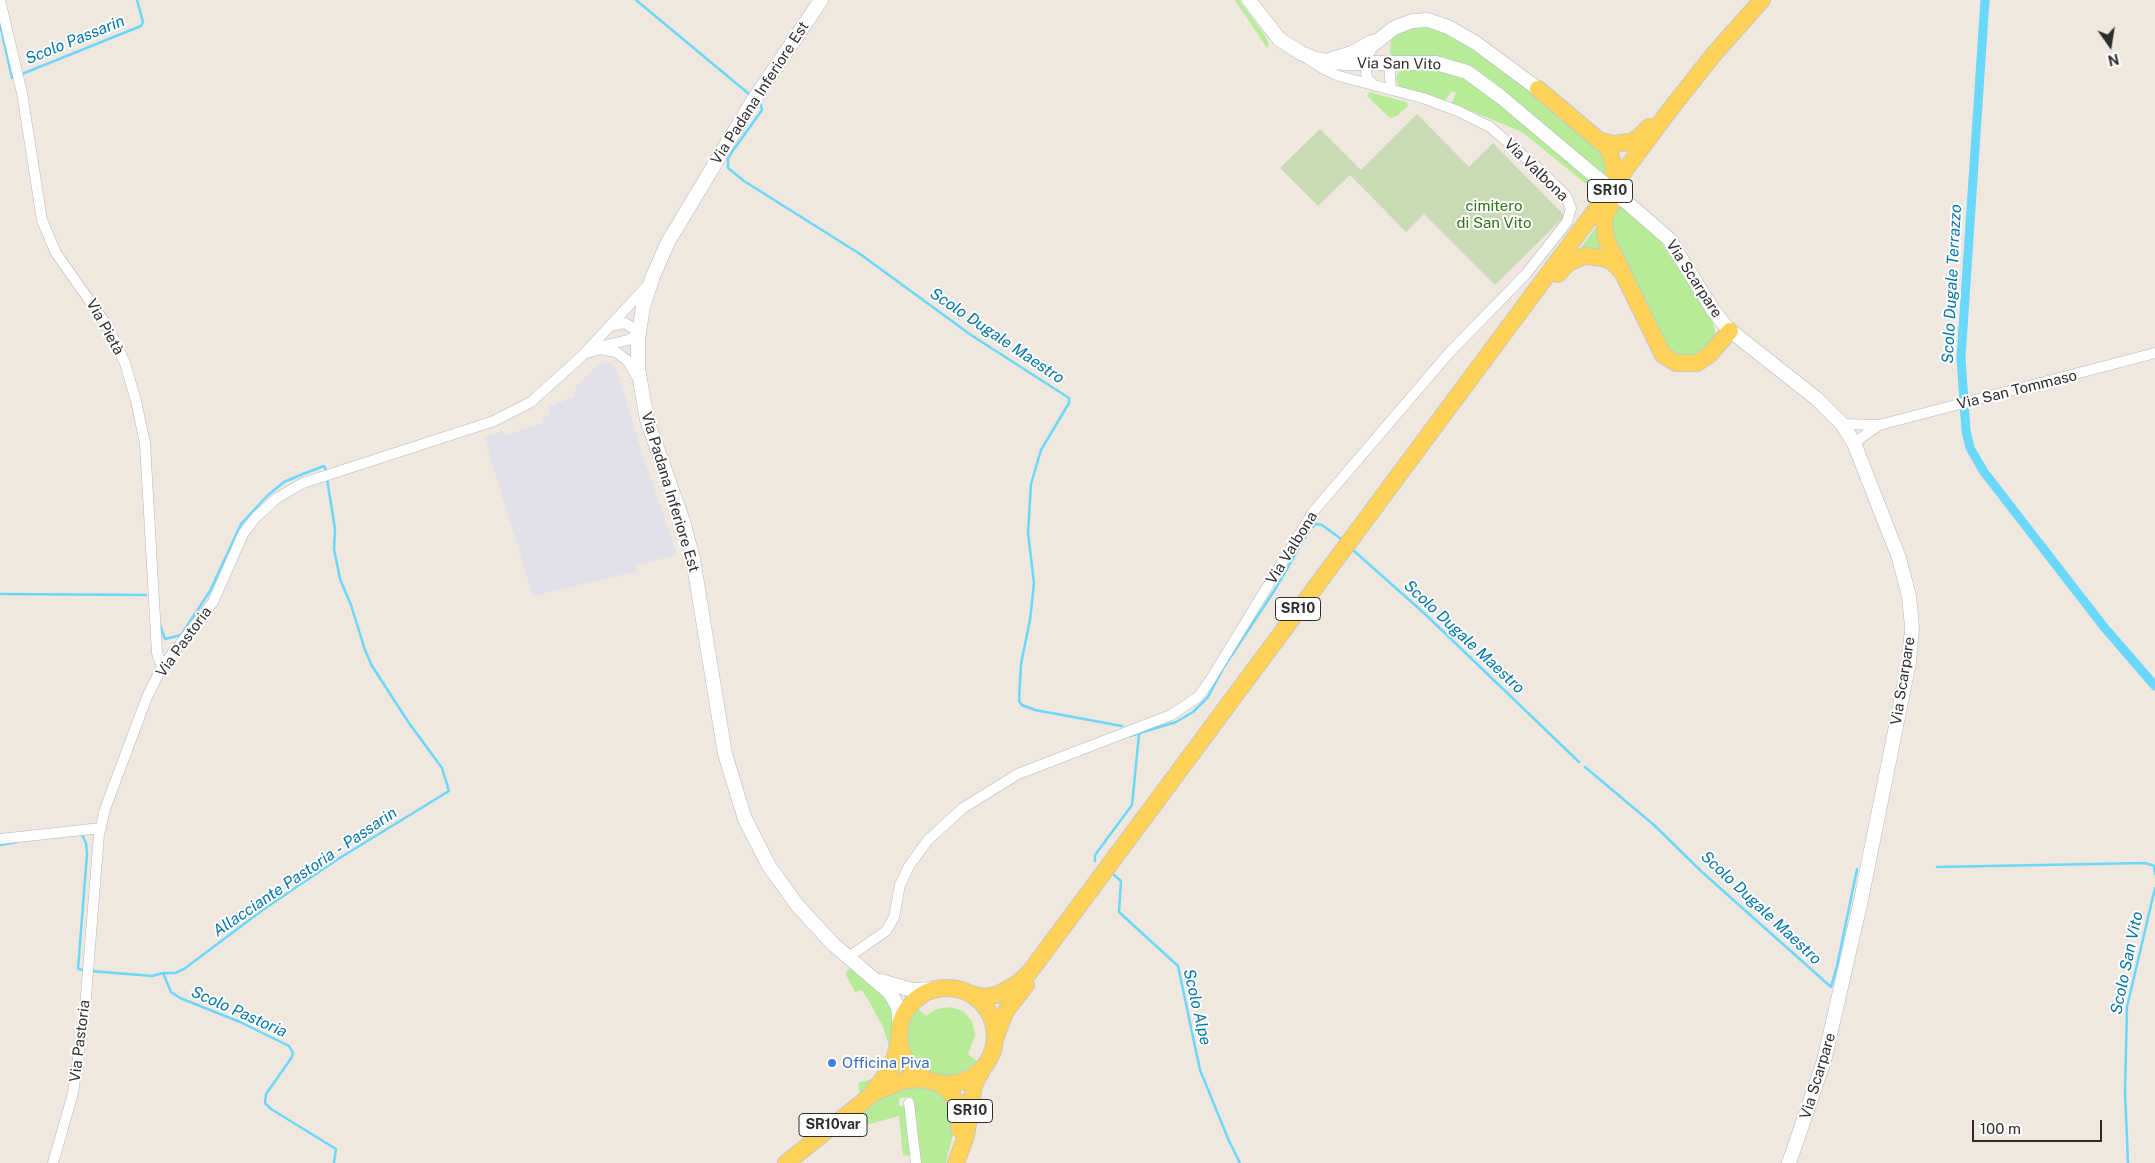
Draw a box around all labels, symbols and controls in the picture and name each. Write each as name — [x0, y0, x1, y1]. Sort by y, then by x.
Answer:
water label: Scolo Passarin — [22, 11, 128, 69]
street label: Via Padana Inferiore Est — [707, 18, 813, 168]
north arrow — [2085, 20, 2135, 70]
text: N — [2106, 51, 2121, 69]
street label: Via San Vito — [1357, 54, 1441, 74]
street label: Via Valbona — [1500, 135, 1572, 205]
road number: SR10 — [1588, 180, 1632, 202]
park label: cimitero di San Vito — [1457, 197, 1531, 232]
water label: Scolo Dugale Terrazzo — [1938, 204, 1966, 364]
street label: Via Scarpare — [1662, 237, 1726, 321]
water label: Scolo Dugale Maestro — [926, 284, 1068, 388]
street label: Via Pietà — [82, 296, 128, 358]
street label: Via San Tommaso — [1955, 366, 2079, 414]
street label: Via Padana Inferiore Est — [637, 410, 703, 574]
street label: Via Valbona — [1263, 508, 1321, 588]
water label: Scolo Dugale Maestro — [1400, 576, 1528, 698]
road number: SR10 — [1276, 598, 1320, 620]
street label: Via Pastoria — [152, 603, 216, 681]
street label: Via Scarpare — [1887, 635, 1919, 727]
water label: Allacciante Pastoria - Passarin — [209, 803, 401, 941]
water label: Scolo Dugale Maestro — [1697, 847, 1825, 969]
water label: Scolo San Vito — [2107, 910, 2147, 1016]
water label: Scolo Alpe — [1179, 967, 1215, 1047]
water label: Scolo Pastoria — [188, 982, 290, 1042]
street label: Via Pastoria — [66, 999, 94, 1083]
street label: Via Scarpare — [1796, 1031, 1840, 1121]
place label: Officina Piva — [842, 1054, 930, 1072]
marker: Officina Piva — [826, 1057, 838, 1069]
road number: SR10 — [948, 1100, 992, 1122]
scale bar — [1975, 1110, 2105, 1142]
road number: SR10var — [799, 1114, 867, 1136]
text: 100 m — [1980, 1120, 2021, 1137]

